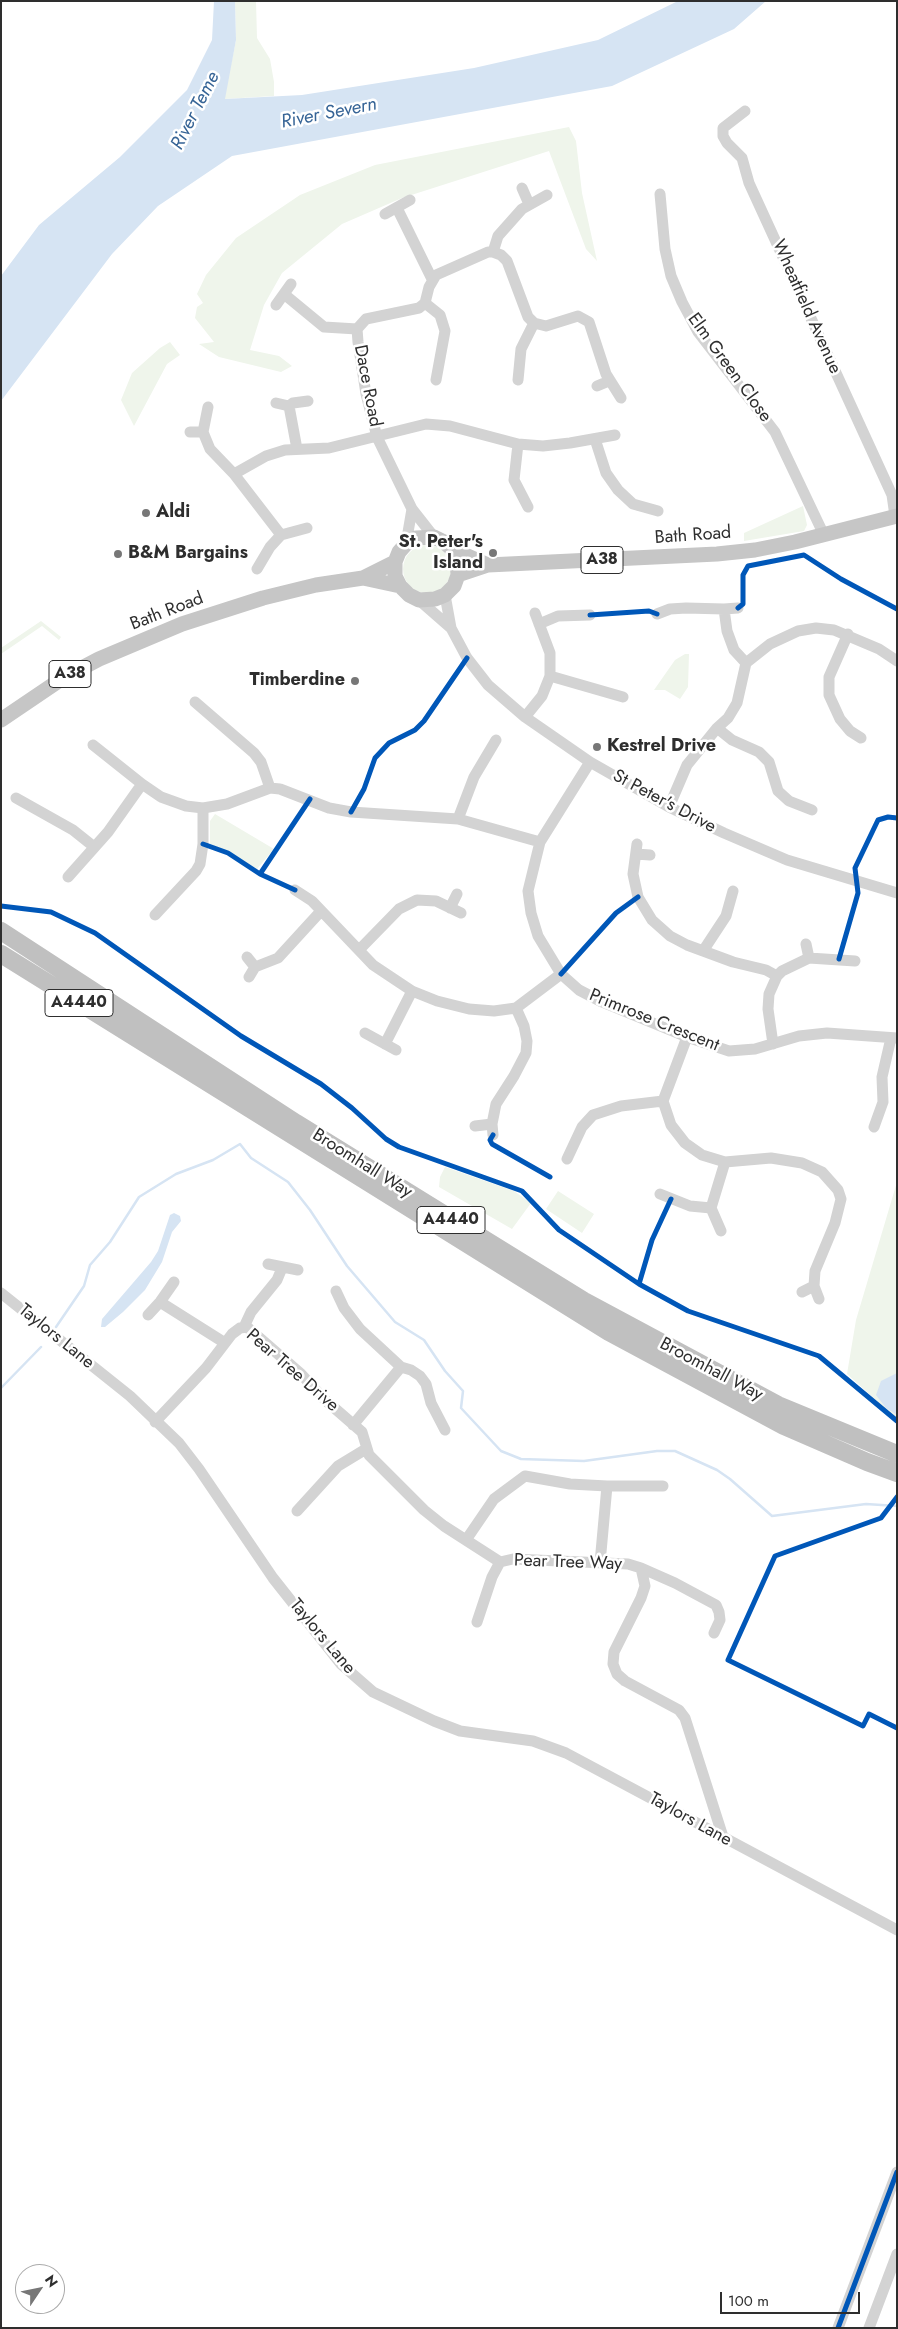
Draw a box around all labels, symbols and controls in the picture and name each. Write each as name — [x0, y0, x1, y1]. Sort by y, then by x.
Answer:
water label: River Teme — [167, 68, 225, 154]
water label: River Severn — [279, 94, 379, 134]
street label: Wheatfield Avenue — [767, 237, 845, 377]
street label: Elm Green Close — [682, 309, 776, 427]
street label: Dace Road — [348, 343, 386, 429]
place label: Aldi — [156, 502, 190, 524]
marker: Aldi — [140, 507, 152, 519]
street label: Bath Road — [654, 523, 732, 549]
place label: St. Peter's Island — [398, 532, 483, 574]
place label: B&M Bargains — [128, 543, 248, 565]
road number: A38 — [581, 546, 623, 574]
marker: St. Peter's Island — [487, 547, 499, 559]
marker: B&M Bargains — [112, 548, 124, 560]
street label: Bath Road — [127, 588, 207, 636]
road number: A38 — [49, 661, 91, 688]
place label: Timberdine — [250, 670, 345, 692]
marker: Timberdine — [349, 675, 361, 687]
place label: Kestrel Drive — [607, 736, 716, 758]
marker: Kestrel Drive — [591, 741, 603, 753]
street label: St Peter's Drive — [609, 766, 719, 838]
street label: Primrose Crescent — [586, 985, 722, 1057]
road number: A4440 — [45, 990, 113, 1016]
street label: Broomhall Way — [308, 1125, 416, 1203]
road number: A4440 — [417, 1206, 485, 1234]
street label: Taylors Lane — [14, 1300, 98, 1374]
street label: Pear Tree Drive — [241, 1325, 343, 1417]
street label: Broomhall Way — [656, 1334, 766, 1406]
street label: Pear Tree Way — [514, 1550, 622, 1576]
street label: Taylors Lane — [284, 1595, 360, 1679]
street label: Taylors Lane — [645, 1788, 735, 1852]
north arrow — [15, 2264, 65, 2314]
text: N — [40, 2271, 63, 2291]
scale bar — [723, 2282, 863, 2314]
text: 100 m — [728, 2290, 769, 2312]

